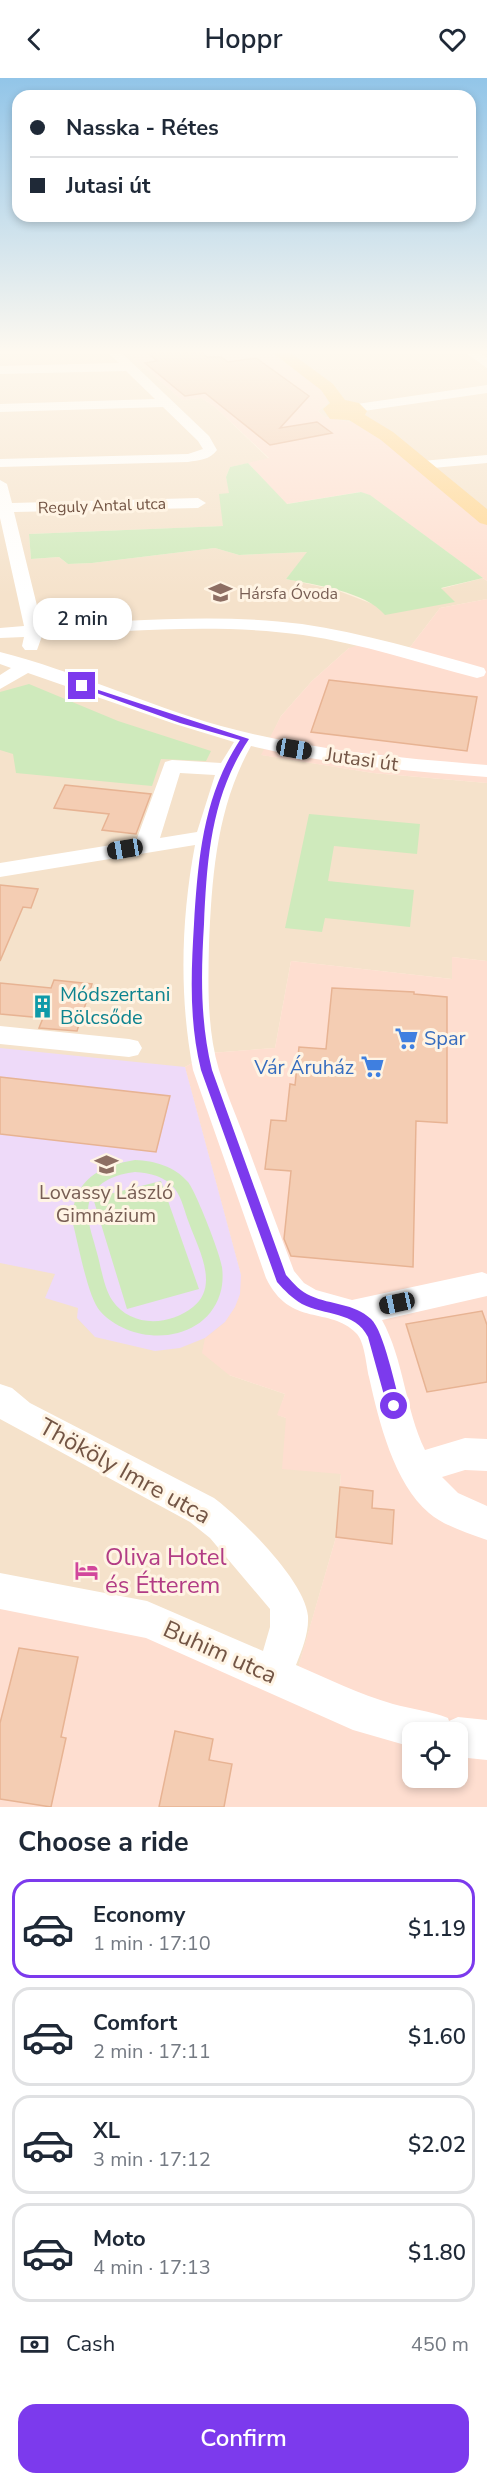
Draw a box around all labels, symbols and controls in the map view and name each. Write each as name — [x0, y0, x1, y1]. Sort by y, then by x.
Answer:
text: Hoppr — [205, 21, 282, 58]
icon: back — [18, 23, 51, 56]
icon: heart — [436, 23, 469, 56]
text: Nasska - Rétes — [66, 113, 219, 143]
text: Jutasi út — [66, 171, 151, 201]
street label: Reguly Antal utca — [38, 493, 167, 519]
school or university icon: Hársfa Óvoda — [208, 580, 234, 606]
place label: Hársfa Óvoda — [239, 583, 338, 605]
callout: 2 min — [32, 599, 132, 641]
text: 2 min — [57, 605, 108, 632]
route end — [68, 672, 95, 699]
car — [275, 737, 313, 761]
street label: Jutasi út — [323, 741, 401, 778]
car — [106, 837, 144, 861]
place label: Módszertani Bölcsőde — [60, 981, 170, 1031]
building icon: Módszertani Bölcsőde — [29, 993, 55, 1019]
supermarket icon: Spar — [393, 1025, 419, 1051]
place label: Spar — [424, 1025, 466, 1052]
place label: Vár Áruház — [253, 1054, 354, 1081]
supermarket icon: Vár Áruház — [359, 1054, 385, 1080]
school or university icon: Lovassy László Gimnázium — [93, 1152, 119, 1178]
place label: Lovassy László Gimnázium — [39, 1179, 173, 1229]
car — [378, 1290, 416, 1316]
route start — [380, 1392, 407, 1419]
street label: Thököly Imre utca — [34, 1411, 216, 1531]
place label: Oliva Hotel és Étterem — [105, 1541, 227, 1601]
hotel icon: Oliva Hotel és Étterem — [74, 1558, 100, 1584]
street label: Buhim utca — [158, 1613, 282, 1691]
map controls — [402, 1722, 468, 1788]
button: locate — [402, 1722, 468, 1788]
text: Choose a ride — [18, 1824, 189, 1861]
text: Economy — [93, 1900, 185, 1930]
icon: car — [21, 1902, 75, 1956]
text: $1.19 — [408, 1914, 466, 1944]
text: 1 min · 17:10 — [93, 1930, 211, 1957]
text: Comfort — [93, 2008, 177, 2038]
icon: car — [21, 2010, 75, 2064]
text: $1.60 — [408, 2022, 466, 2052]
text: 2 min · 17:11 — [93, 2038, 211, 2065]
text: XL — [93, 2116, 120, 2146]
icon: car — [21, 2118, 75, 2172]
text: $2.02 — [408, 2130, 466, 2160]
text: 3 min · 17:12 — [93, 2146, 211, 2173]
text: Moto — [93, 2224, 146, 2254]
icon: car — [21, 2226, 75, 2280]
text: $1.80 — [408, 2238, 466, 2268]
text: 4 min · 17:13 — [93, 2254, 211, 2281]
icon: cash — [18, 2328, 51, 2361]
text: Cash — [66, 2329, 115, 2359]
text: 450 m — [411, 2331, 469, 2358]
button: Confirm — [18, 2404, 469, 2473]

